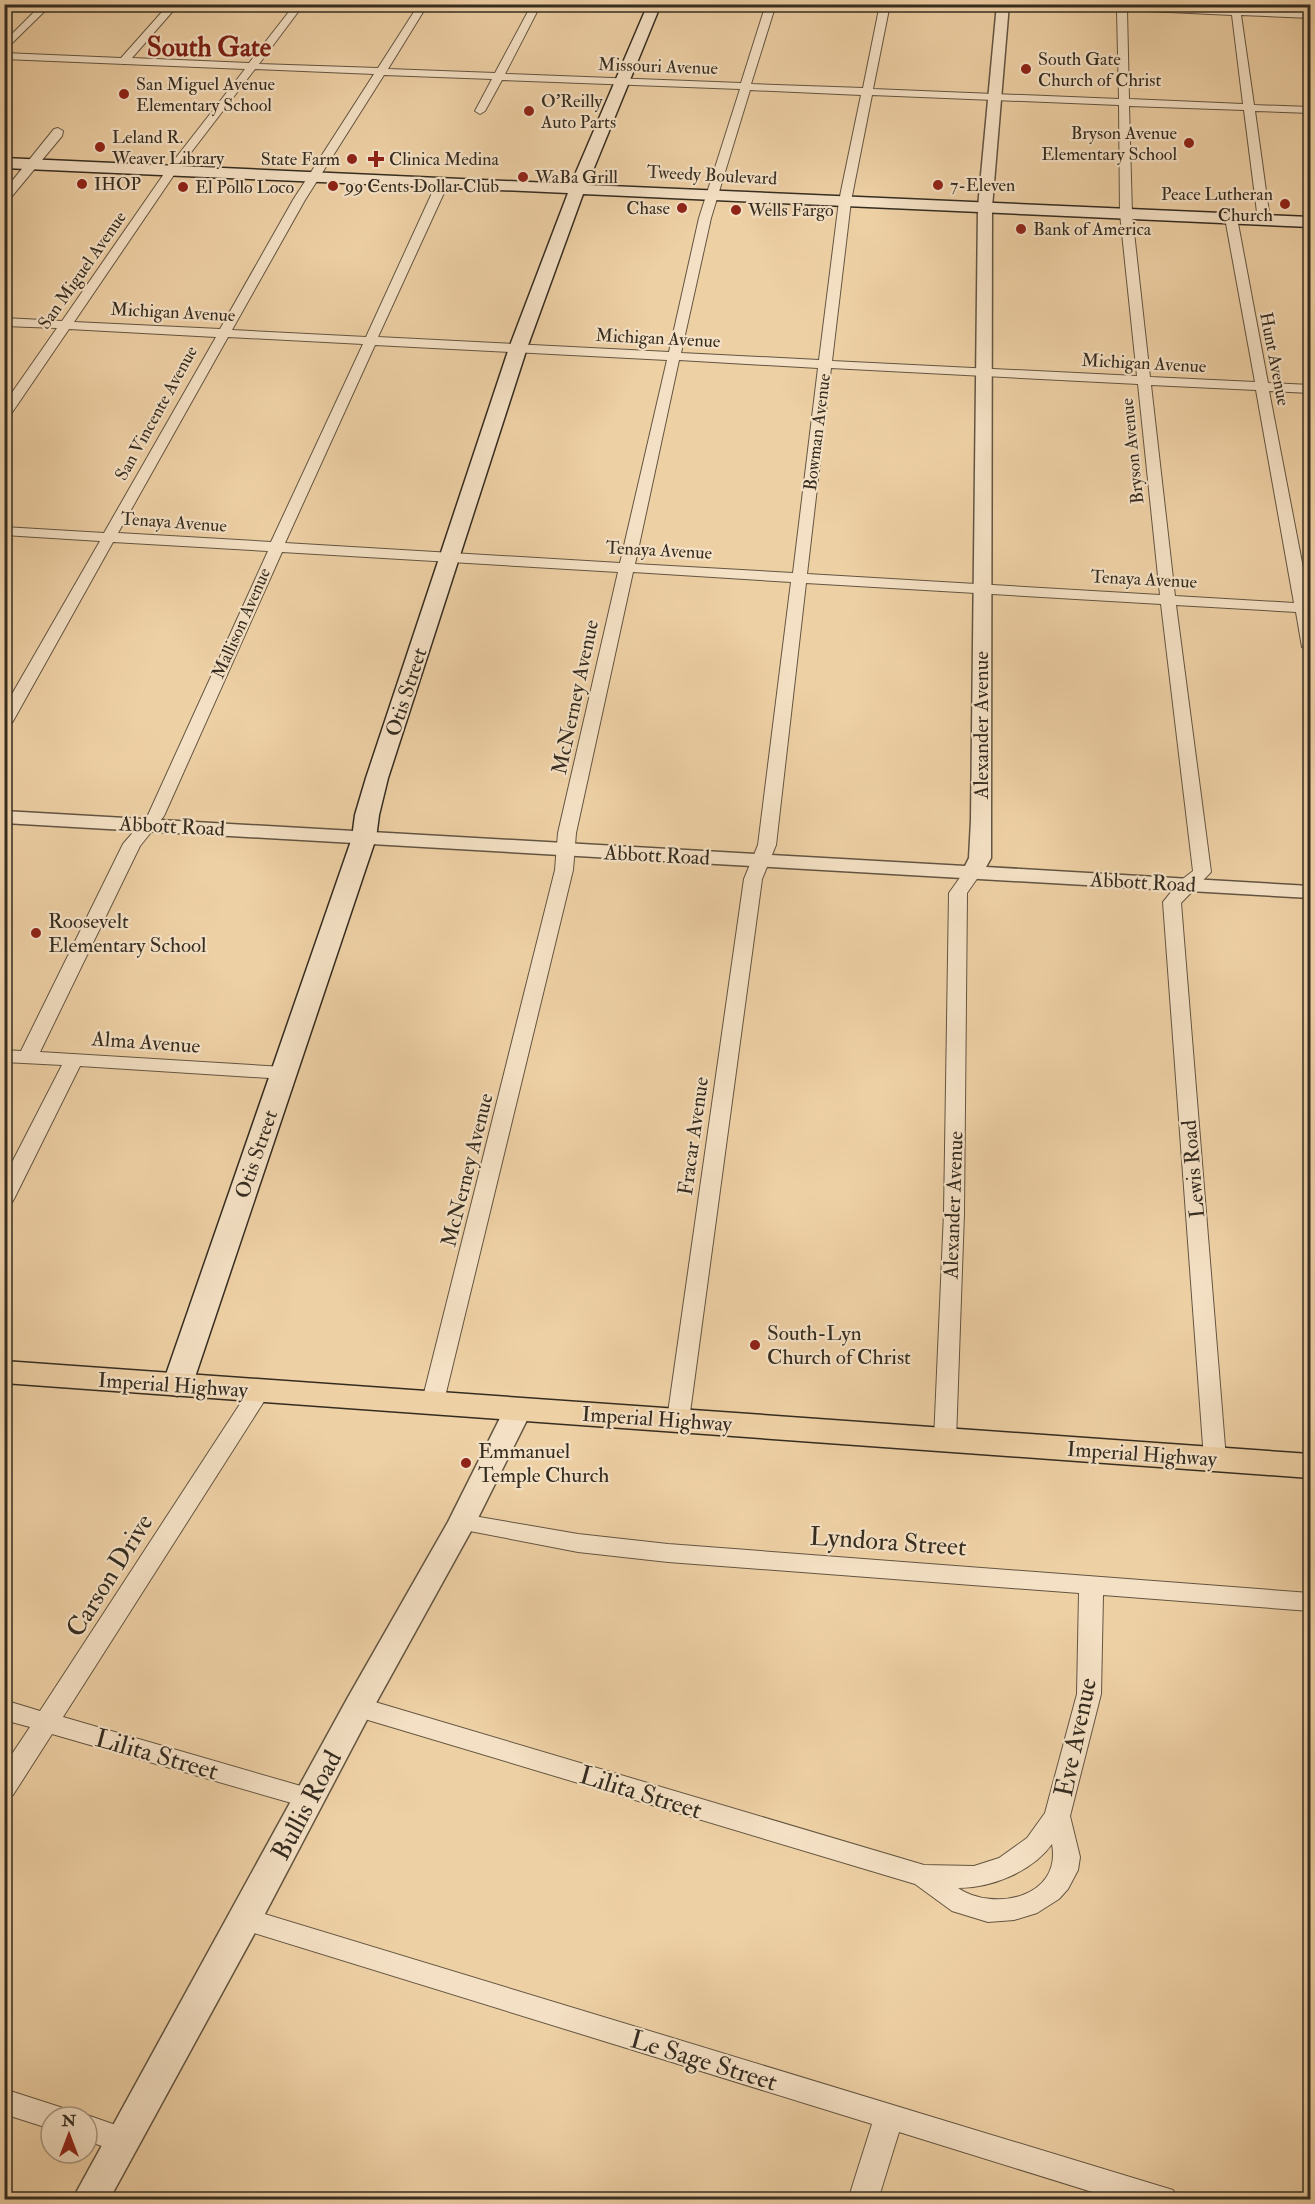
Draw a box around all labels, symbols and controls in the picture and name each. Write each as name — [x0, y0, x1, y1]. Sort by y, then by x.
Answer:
district label: South Gate — [147, 31, 272, 64]
place label: South Gate Church of Christ — [1038, 48, 1162, 92]
street label: Missouri Avenue — [598, 53, 719, 80]
marker: South Gate Church of Christ — [1019, 62, 1033, 76]
place label: San Miguel Avenue Elementary School — [136, 73, 276, 117]
marker: San Miguel Avenue Elementary School — [117, 87, 131, 101]
place label: O'Reilly Auto Parts — [540, 90, 616, 134]
marker: O'Reilly Auto Parts — [522, 104, 536, 118]
place label: Bryson Avenue Elementary School — [1041, 122, 1177, 166]
place label: Leland R. Weaver Library — [111, 126, 225, 170]
marker: Bryson Avenue Elementary School — [1182, 136, 1196, 150]
marker: Leland R. Weaver Library — [93, 140, 107, 154]
place label: State Farm — [261, 148, 340, 171]
place label: Clinica Medina — [389, 148, 500, 171]
marker: Clinica Medina — [367, 150, 385, 168]
marker: State Farm — [345, 152, 359, 166]
street label: Tweedy Boulevard — [646, 161, 778, 190]
place label: WaBa Grill — [534, 166, 618, 189]
marker: WaBa Grill — [516, 170, 530, 184]
place label: IHOP — [94, 173, 141, 196]
place label: 7-Eleven — [950, 174, 1015, 197]
place label: 99 Cents Dollar Club — [343, 175, 499, 198]
place label: El Pollo Loco — [195, 176, 295, 199]
marker: IHOP — [75, 177, 89, 191]
marker: 7-Eleven — [931, 178, 945, 192]
marker: 99 Cents Dollar Club — [326, 179, 340, 193]
marker: El Pollo Loco — [176, 180, 190, 194]
place label: Peace Lutheran Church — [1161, 183, 1274, 227]
place label: Chase — [626, 197, 670, 220]
marker: Peace Lutheran Church — [1278, 197, 1292, 211]
place label: Wells Fargo — [747, 199, 834, 222]
marker: Chase — [675, 201, 689, 215]
marker: Wells Fargo — [729, 203, 743, 217]
street label: San Miguel Avenue — [33, 206, 132, 334]
place label: Bank of America — [1033, 218, 1152, 241]
marker: Bank of America — [1014, 222, 1028, 236]
street label: Michigan Avenue — [110, 298, 236, 327]
street label: Hunt Avenue — [1254, 310, 1295, 408]
street label: Michigan Avenue — [595, 324, 721, 353]
street label: San Vincente Avenue — [110, 341, 203, 485]
street label: Michigan Avenue — [1081, 349, 1207, 378]
street label: Bowman Avenue — [799, 372, 836, 492]
street label: Bryson Avenue — [1115, 396, 1149, 505]
street label: Tenaya Avenue — [120, 507, 228, 538]
street label: Tenaya Avenue — [605, 536, 713, 565]
street label: Mallison Avenue — [207, 564, 276, 682]
street label: Tenaya Avenue — [1090, 565, 1198, 594]
street label: McNerney Avenue — [546, 617, 605, 777]
street label: Otis Street — [379, 644, 434, 740]
street label: Alexander Avenue — [968, 651, 995, 800]
street label: Abbott Road — [117, 810, 226, 843]
street label: Abbott Road — [602, 839, 711, 872]
street label: Abbott Road — [1088, 866, 1197, 899]
place label: Roosevelt Elementary School — [48, 908, 207, 959]
marker: Roosevelt Elementary School — [29, 926, 43, 940]
street label: Alma Avenue — [90, 1025, 201, 1060]
street label: Fracar Avenue — [672, 1075, 715, 1197]
street label: McNerney Avenue — [435, 1090, 500, 1250]
street label: Otis Street — [229, 1106, 284, 1202]
street label: Lewis Road — [1176, 1118, 1211, 1219]
street label: Alexander Avenue — [937, 1130, 970, 1281]
place label: South-Lyn Church of Christ — [767, 1320, 911, 1371]
marker: South-Lyn Church of Christ — [748, 1338, 762, 1352]
street label: Imperial Highway — [97, 1367, 250, 1404]
street label: Imperial Highway — [581, 1401, 734, 1438]
street label: Imperial Highway — [1066, 1436, 1219, 1473]
place label: Emmanuel Temple Church — [478, 1438, 609, 1489]
marker: Emmanuel Temple Church — [459, 1456, 473, 1470]
street label: Carson Drive — [59, 1508, 160, 1643]
street label: Lyndora Street — [808, 1521, 968, 1563]
street label: Eve Avenue — [1048, 1675, 1104, 1800]
street label: Lilita Street — [92, 1722, 222, 1788]
street label: Bullis Road — [265, 1745, 349, 1866]
street label: Lilita Street — [576, 1759, 706, 1827]
street label: Le Sage Street — [626, 2023, 781, 2098]
north arrow — [39, 2105, 99, 2165]
text: N — [61, 2111, 77, 2131]

